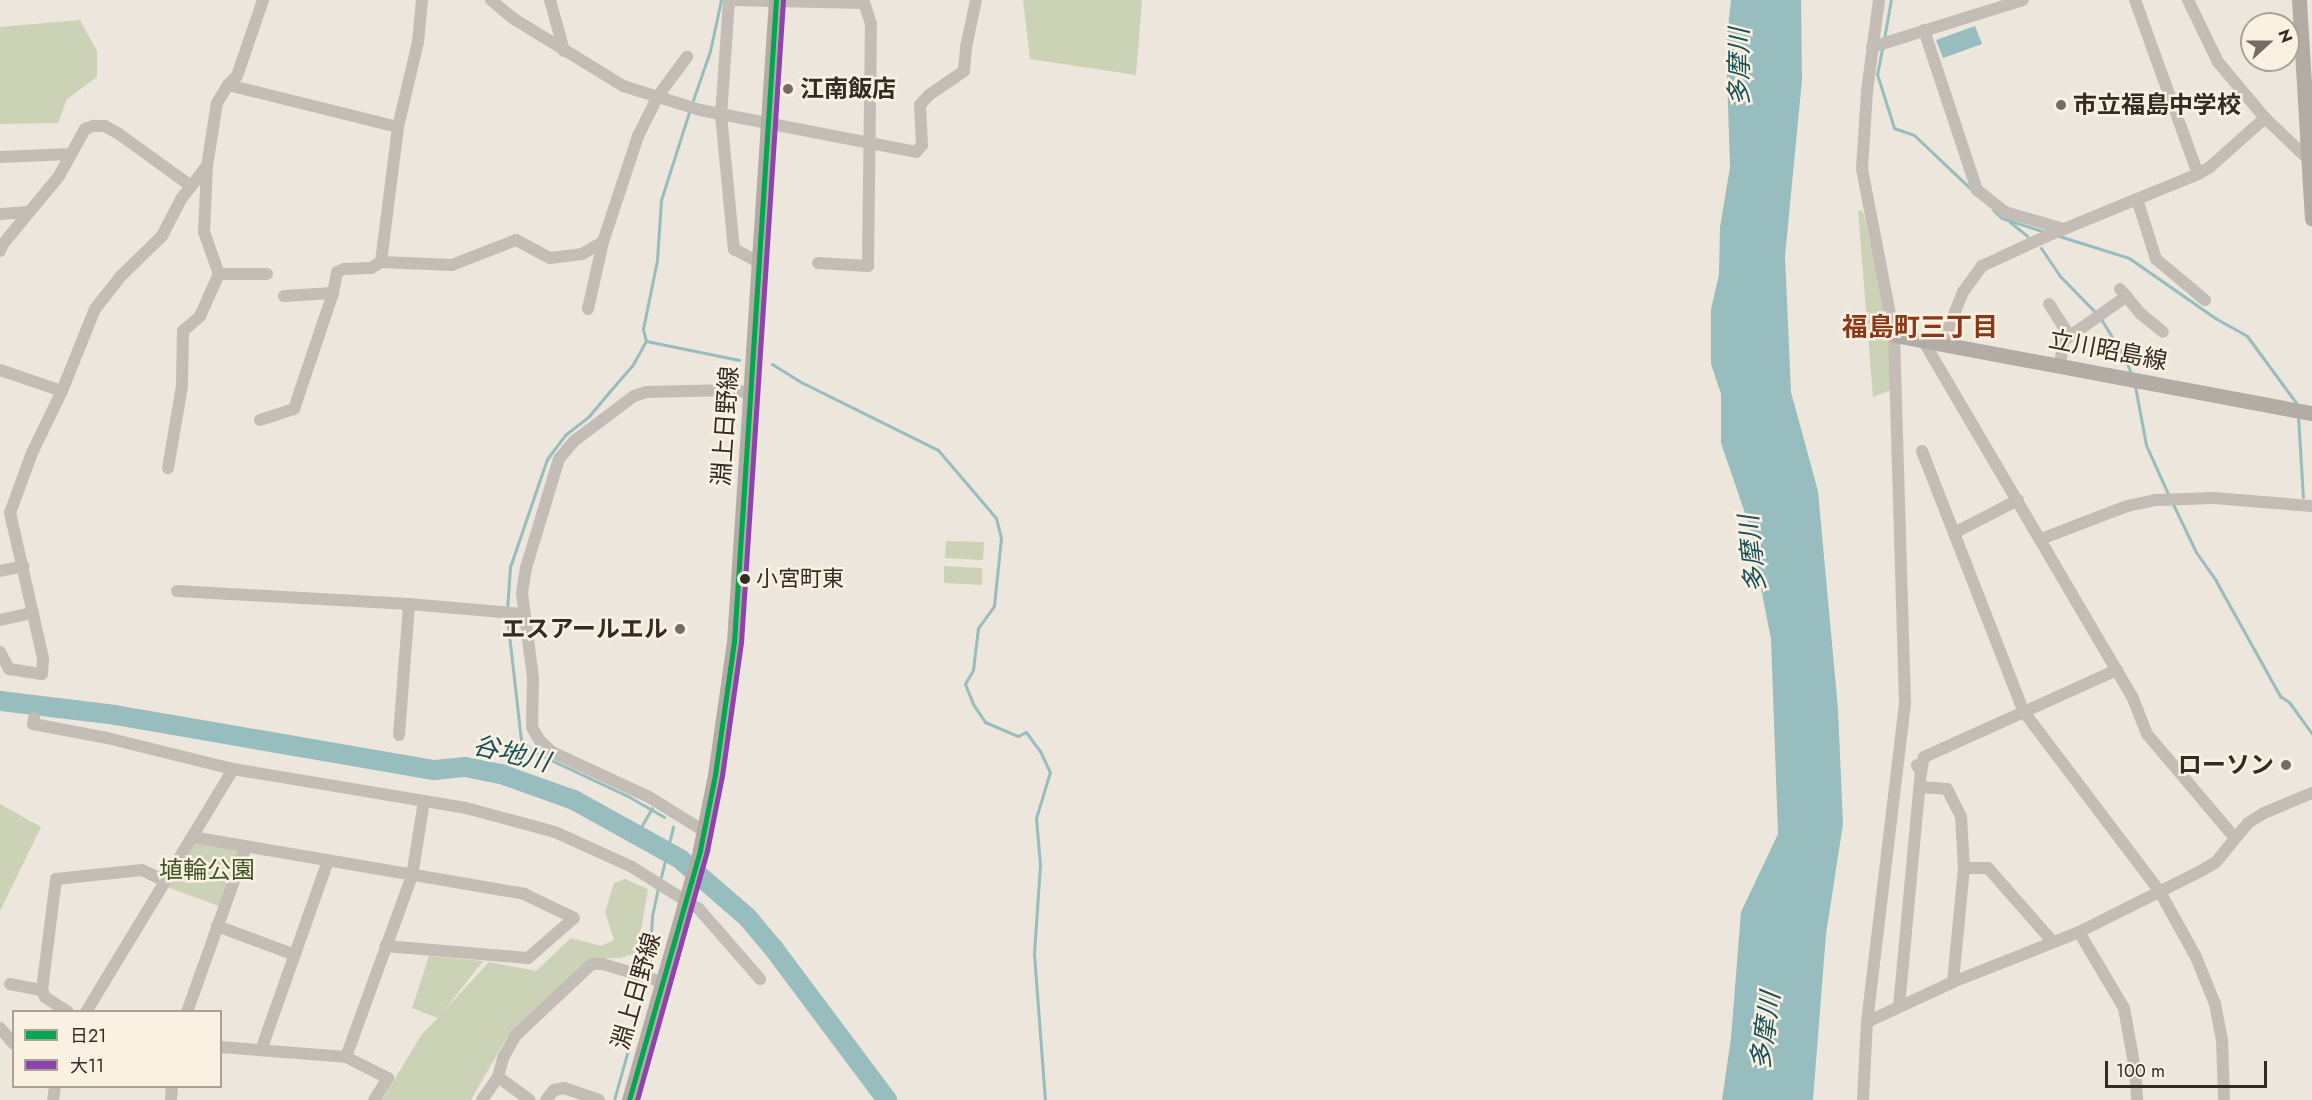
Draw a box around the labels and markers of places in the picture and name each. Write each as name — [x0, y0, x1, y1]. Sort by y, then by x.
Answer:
place label: 江南飯店 — [800, 75, 896, 103]
marker: 江南飯店 — [781, 82, 795, 96]
place label: 市立福島中学校 — [2073, 91, 2241, 119]
marker: 市立福島中学校 — [2054, 98, 2068, 112]
place label: 小宮町東 — [756, 566, 844, 592]
marker: 小宮町東 — [739, 573, 751, 585]
place label: エスアールエル — [501, 615, 668, 643]
marker: エスアールエル — [673, 622, 687, 636]
place label: ローソン — [2178, 751, 2274, 779]
marker: ローソン — [2279, 758, 2293, 772]

